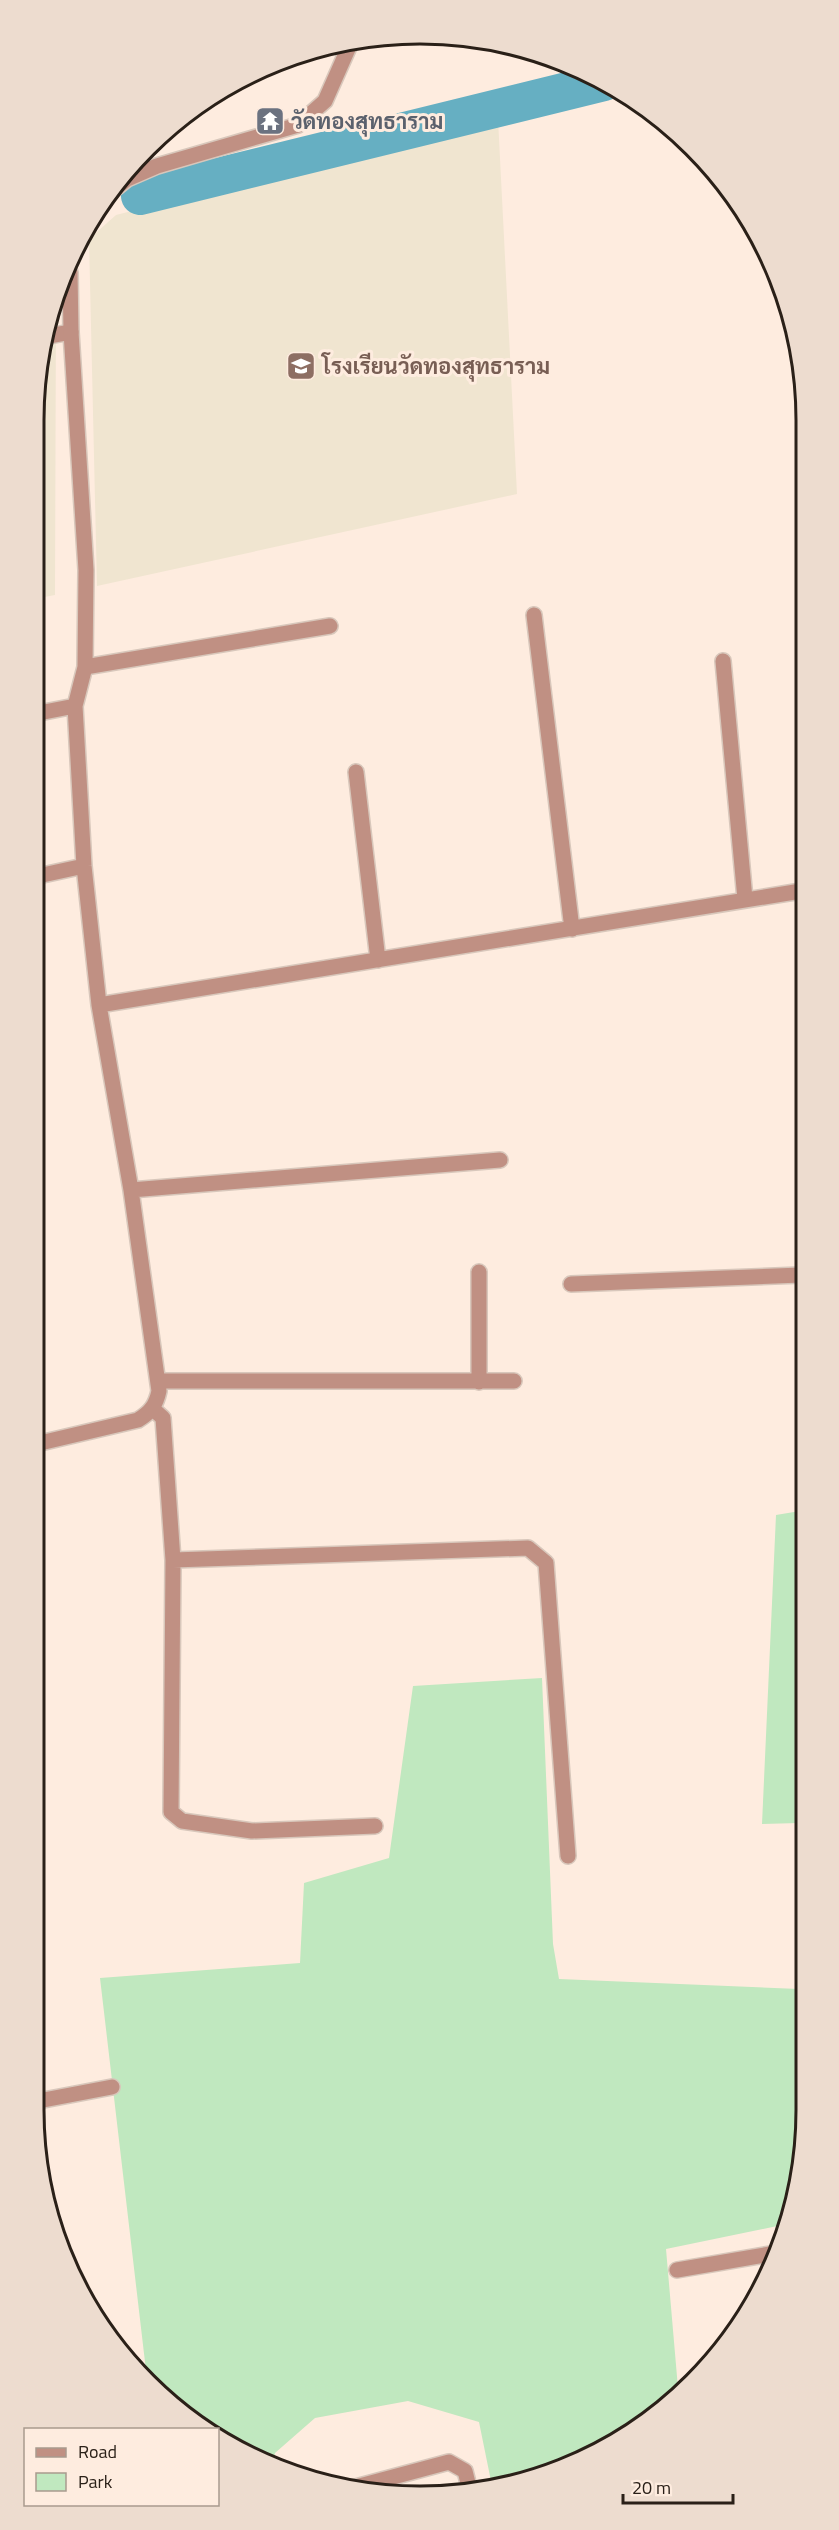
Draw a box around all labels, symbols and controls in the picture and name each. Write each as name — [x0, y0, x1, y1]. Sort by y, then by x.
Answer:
place label: วัดทองสุทธาราม — [291, 104, 443, 138]
temple icon: วัดทองสุทธาราม — [254, 105, 286, 137]
place label: โรงเรียนวัดทองสุทธาราม — [320, 349, 550, 383]
school or university icon: โรงเรียนวัดทองสุทธาราม — [285, 350, 317, 382]
legend — [24, 2428, 219, 2506]
text: Road — [78, 2438, 117, 2465]
scale bar — [623, 2467, 732, 2505]
text: Park — [78, 2468, 113, 2495]
text: 20 m — [632, 2474, 671, 2501]

